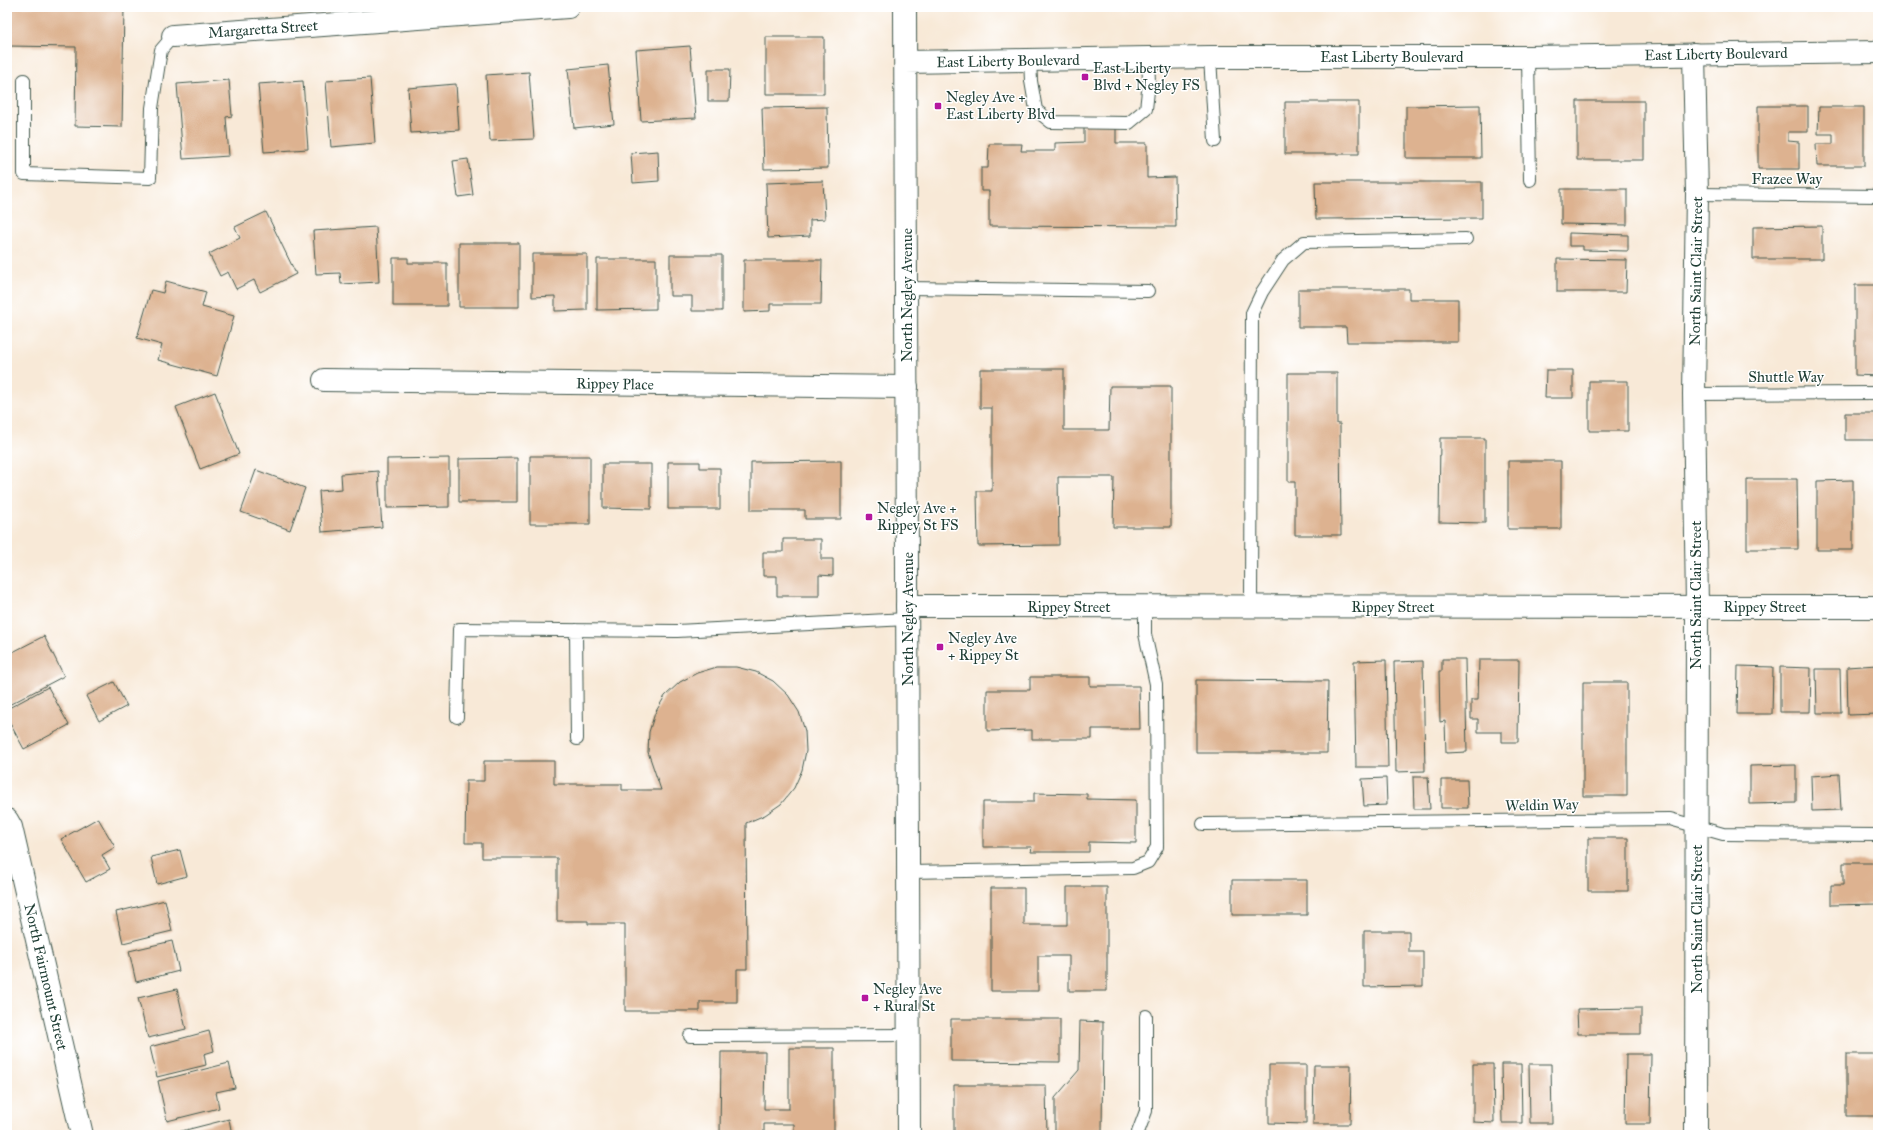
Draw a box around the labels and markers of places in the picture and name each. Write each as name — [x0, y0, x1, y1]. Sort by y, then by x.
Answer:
place label: East Liberty Blvd + Negley FS — [1093, 59, 1200, 94]
marker: East Liberty Blvd + Negley FS — [1080, 72, 1090, 82]
place label: Negley Ave + East Liberty Blvd — [946, 88, 1056, 123]
marker: Negley Ave + East Liberty Blvd — [933, 101, 943, 111]
place label: Negley Ave + Rippey St FS — [877, 499, 959, 534]
marker: Negley Ave + Rippey St FS — [864, 512, 874, 522]
place label: Negley Ave + Rippey St — [948, 629, 1019, 664]
marker: Negley Ave + Rippey St — [935, 642, 945, 652]
place label: Negley Ave + Rural St — [873, 980, 942, 1015]
marker: Negley Ave + Rural St — [860, 993, 870, 1003]

